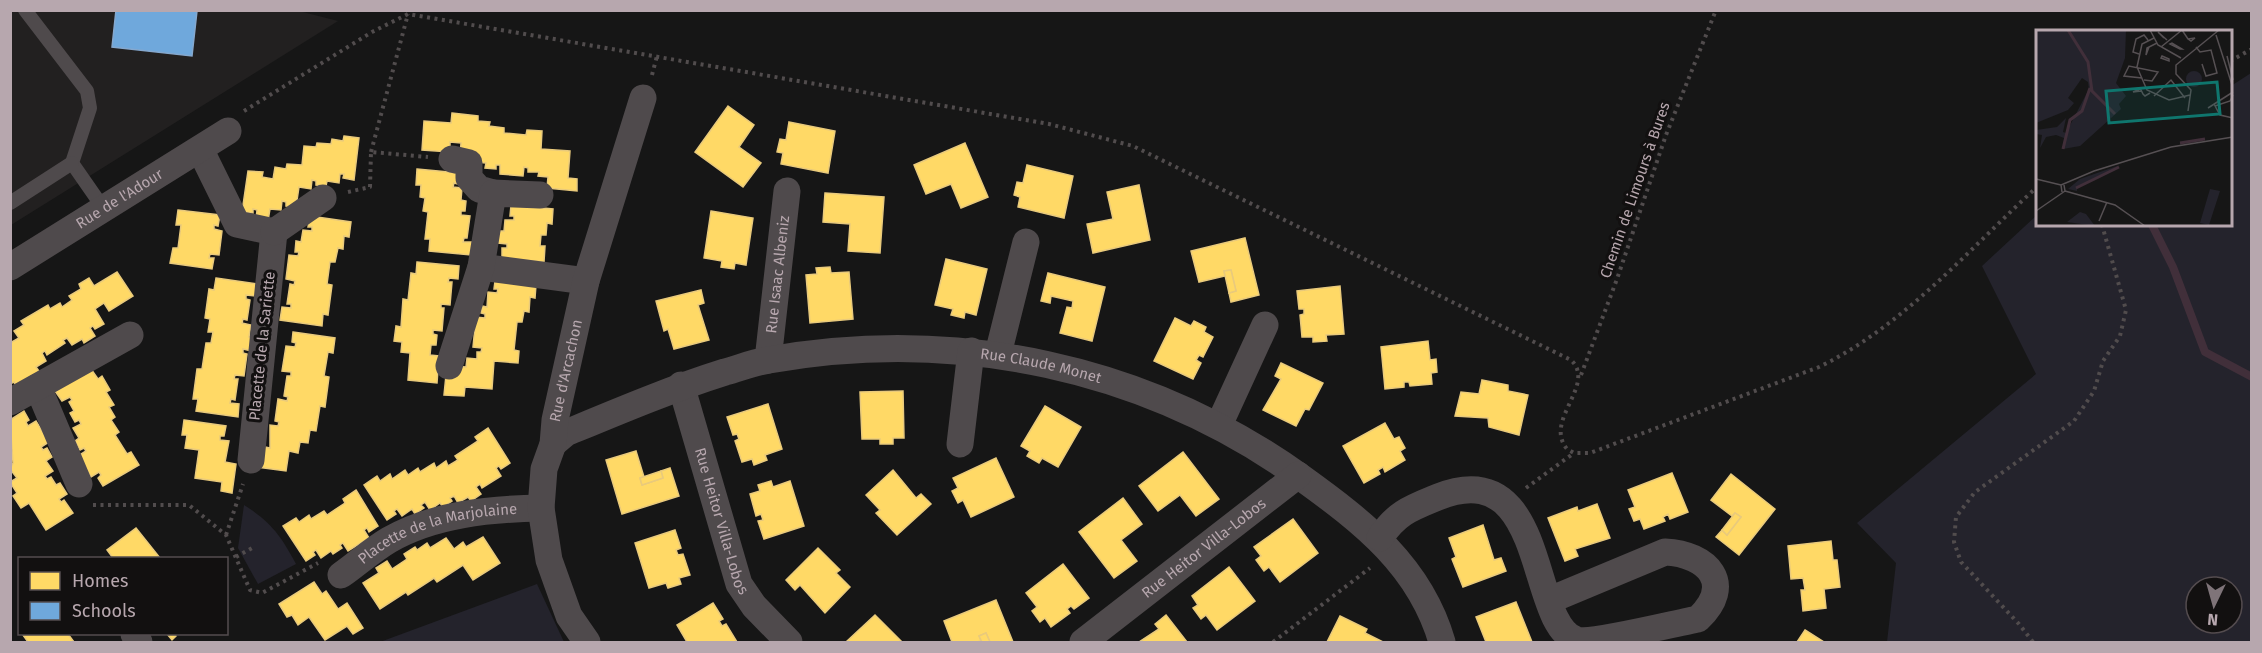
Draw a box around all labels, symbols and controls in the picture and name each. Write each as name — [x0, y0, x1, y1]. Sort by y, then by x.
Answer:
inset map — [2036, 30, 2232, 226]
street label: Chemin de Limours à Bures — [1596, 99, 1674, 281]
street label: Rue de l'Adour — [73, 165, 166, 233]
street label: Rue Isaac Albeniz — [762, 214, 793, 334]
street label: Placette de la Sariette — [245, 271, 279, 421]
street label: Rue d'Arcachon — [546, 318, 586, 424]
street label: Rue Claude Monet — [979, 345, 1104, 387]
street label: Rue Heitor Villa-Lobos — [691, 446, 753, 598]
street label: Rue Heitor Villa-Lobos — [1138, 494, 1269, 602]
street label: Placette de la Marjolaine — [354, 500, 518, 568]
legend — [18, 557, 228, 635]
text: Homes — [72, 570, 128, 592]
north arrow — [2184, 575, 2244, 635]
text: Schools — [72, 600, 136, 622]
text: N — [2207, 610, 2219, 629]

